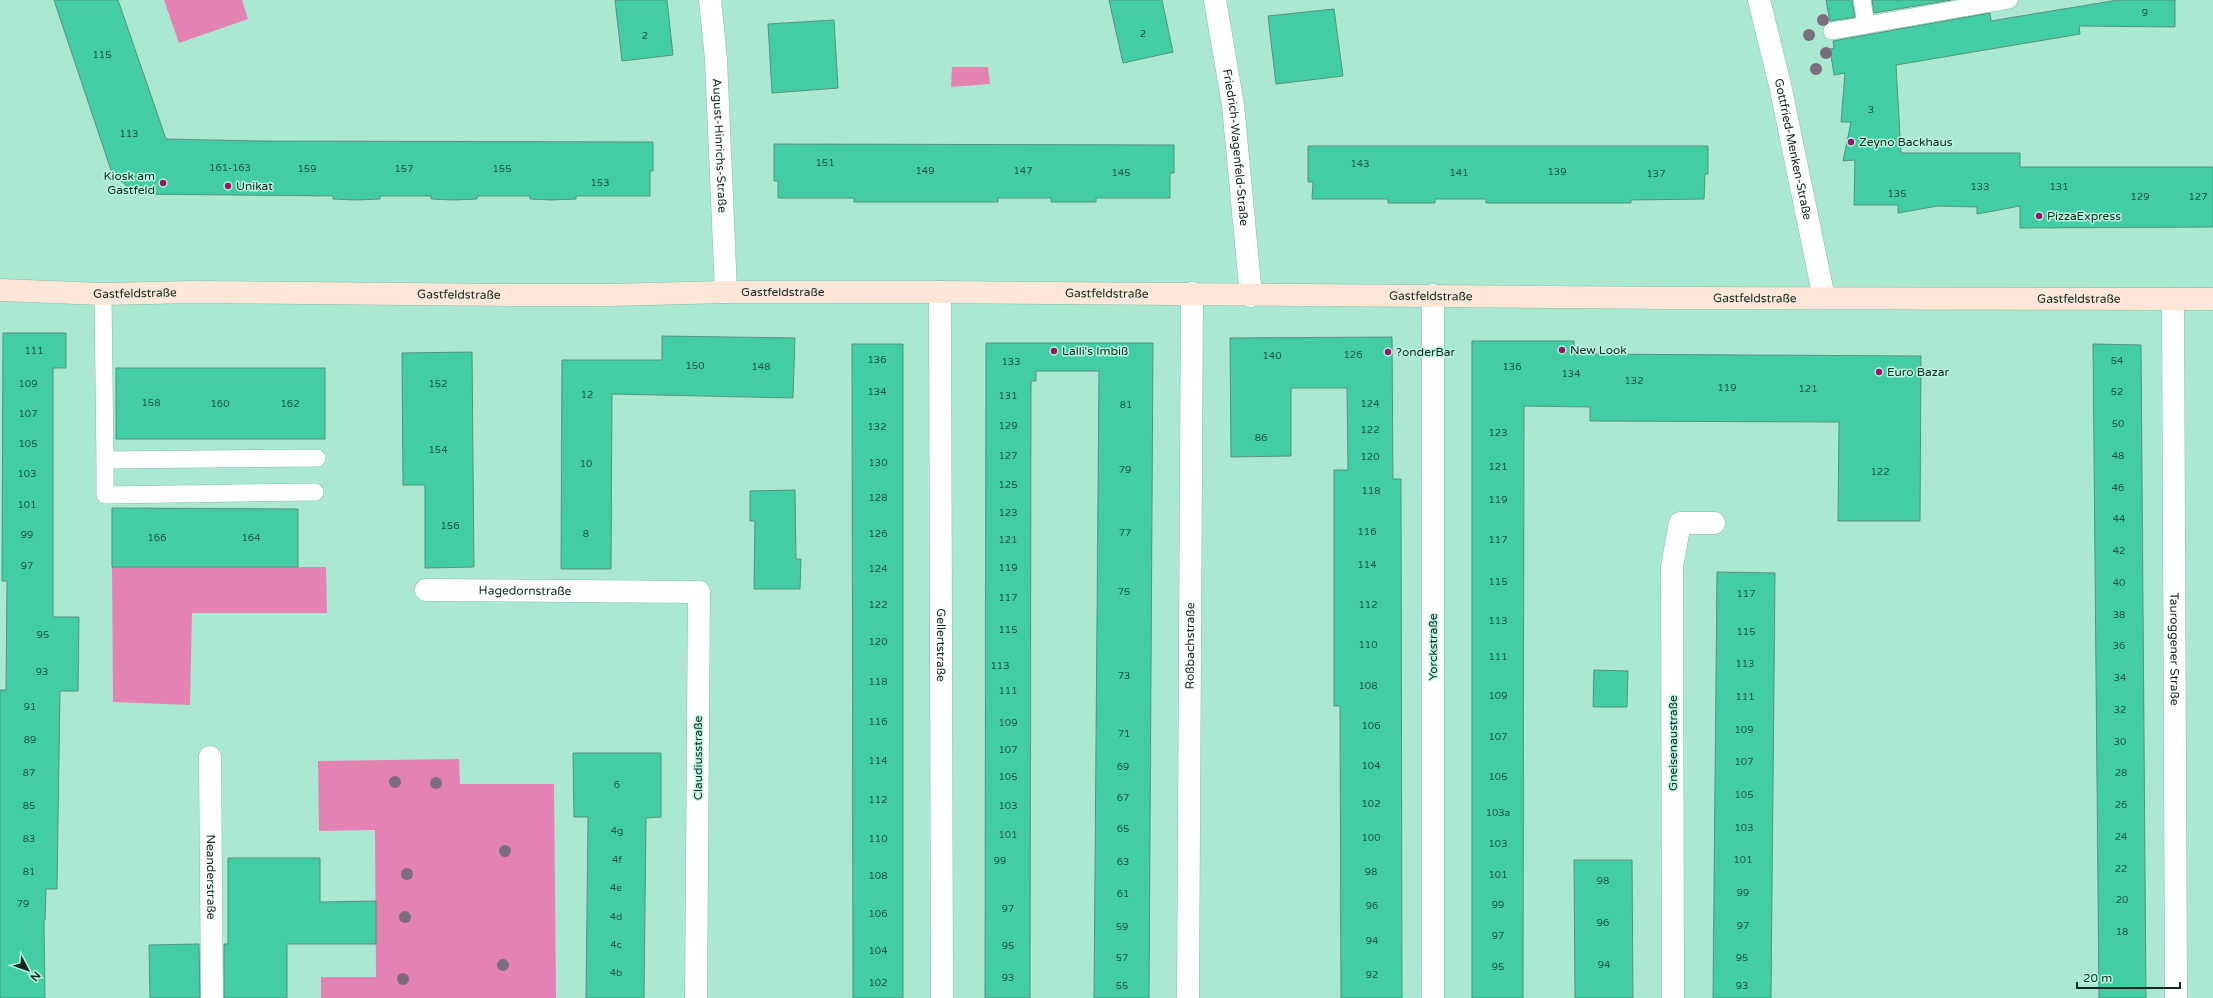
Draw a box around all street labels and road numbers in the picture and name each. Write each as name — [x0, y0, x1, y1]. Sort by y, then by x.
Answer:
street label: Friedrich-Wagenfeld-Straße — [1220, 68, 1251, 227]
street label: Gottfried-Menken-Straße — [1772, 77, 1815, 221]
street label: August-Hinrichs-Straße — [710, 78, 730, 213]
street label: Gastfeldstraße — [93, 285, 177, 301]
street label: Gastfeldstraße — [741, 285, 825, 299]
street label: Gastfeldstraße — [1065, 286, 1149, 301]
street label: Gastfeldstraße — [417, 287, 501, 302]
street label: Gastfeldstraße — [1389, 289, 1473, 303]
street label: Gastfeldstraße — [1713, 291, 1797, 305]
street label: Gastfeldstraße — [2037, 292, 2121, 306]
street label: Hagedornstraße — [479, 583, 572, 598]
street label: Tauroggener Straße — [2167, 592, 2182, 706]
street label: Roßbachstraße — [1183, 602, 1197, 690]
street label: Gellertstraße — [934, 608, 948, 682]
street label: Yorckstraße — [1426, 613, 1440, 681]
street label: Gneisenaustraße — [1666, 695, 1680, 791]
street label: Claudiusstraße — [691, 715, 705, 800]
street label: Neanderstraße — [204, 834, 218, 920]

